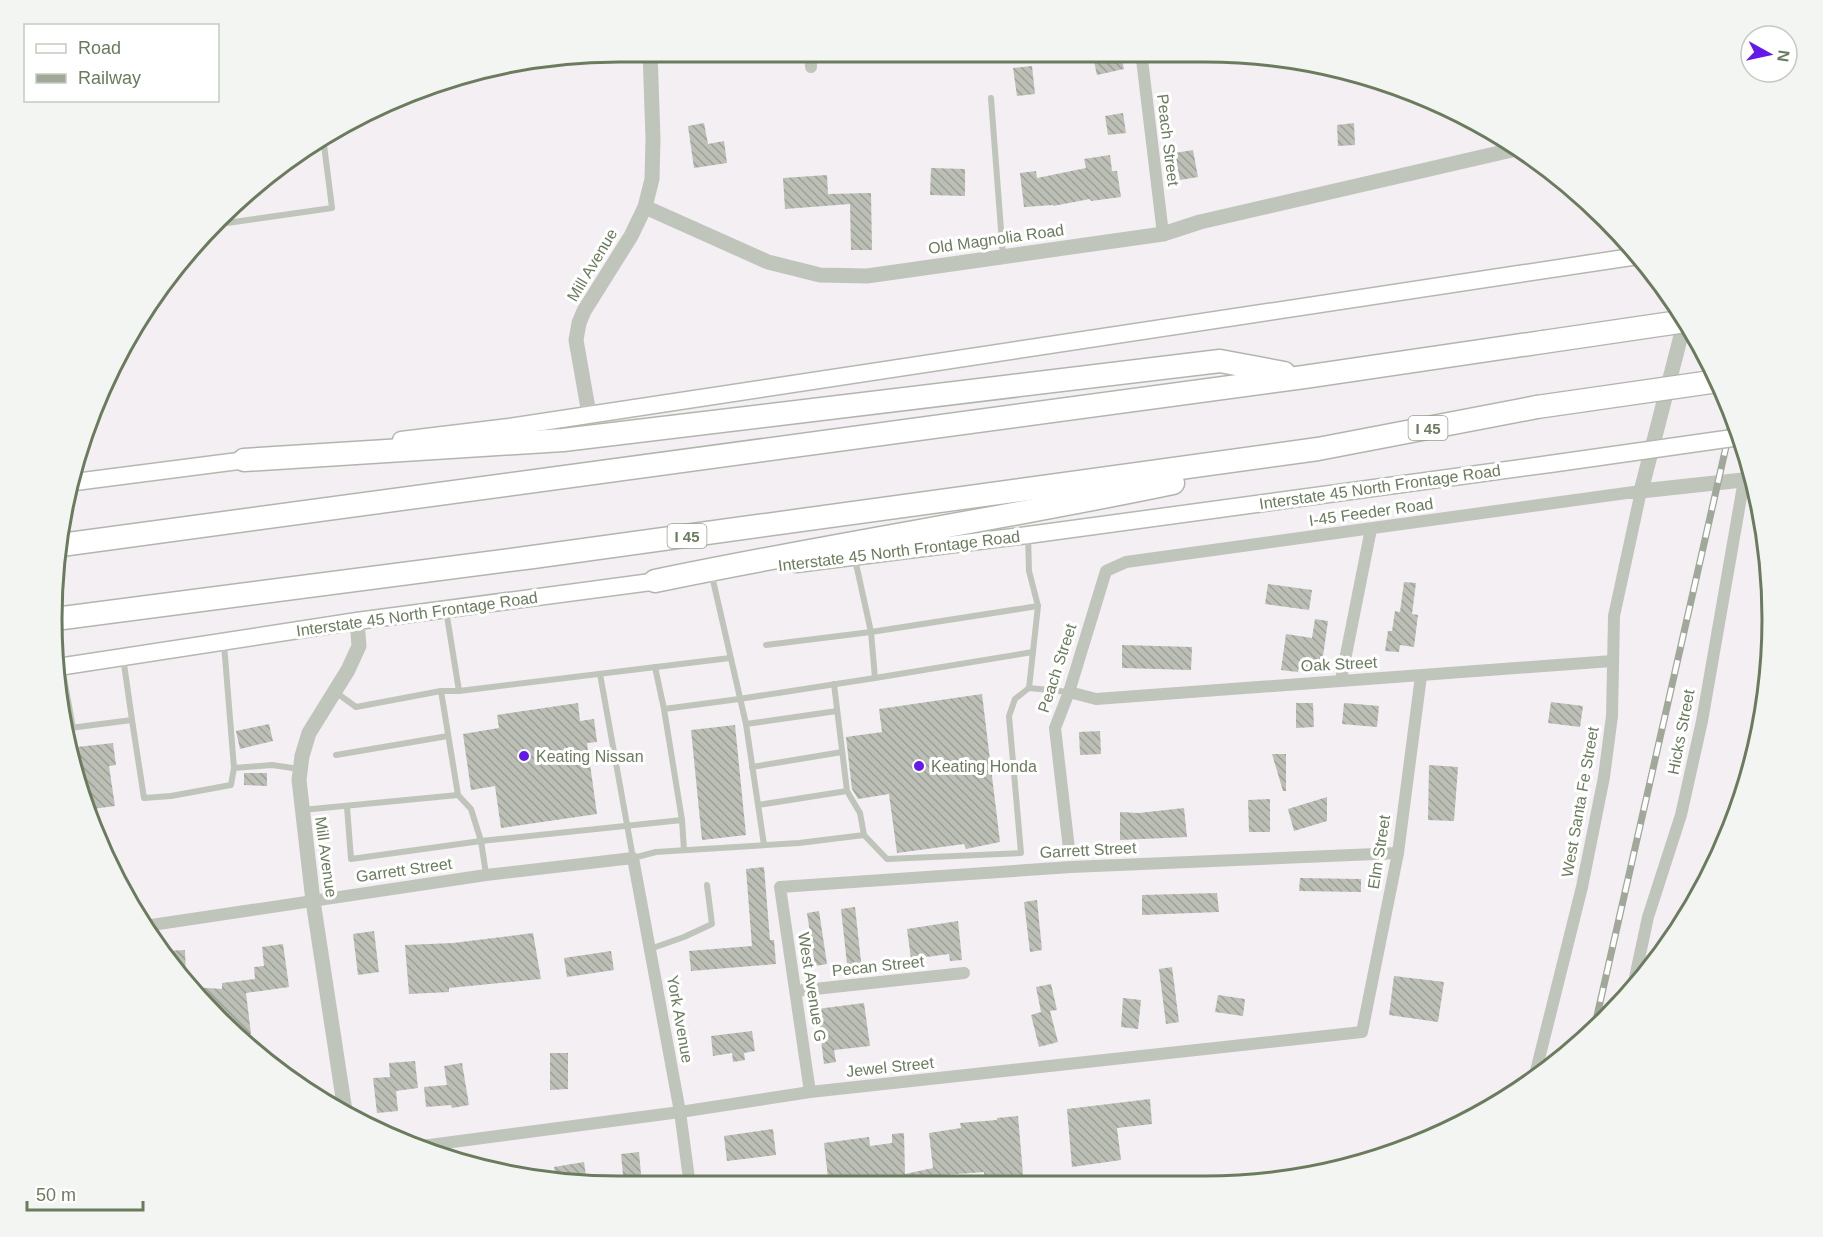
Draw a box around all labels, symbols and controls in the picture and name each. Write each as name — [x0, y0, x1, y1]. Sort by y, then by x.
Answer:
legend — [24, 24, 219, 102]
north arrow — [1739, 24, 1799, 84]
text: Road — [78, 38, 121, 58]
text: N — [1774, 49, 1793, 63]
text: Railway — [78, 68, 141, 88]
street label: Peach Street — [1154, 93, 1182, 187]
street label: Old Magnolia Road — [927, 221, 1065, 257]
street label: Mill Avenue — [564, 226, 620, 304]
road number: I 45 — [1408, 416, 1448, 440]
street label: Interstate 45 North Frontage Road — [1258, 462, 1502, 512]
street label: I-45 Feeder Road — [1308, 495, 1434, 529]
road number: I 45 — [668, 524, 706, 548]
street label: Interstate 45 North Frontage Road — [777, 528, 1021, 574]
street label: Interstate 45 North Frontage Road — [295, 589, 539, 639]
street label: Peach Street — [1035, 621, 1080, 715]
street label: Oak Street — [1300, 653, 1378, 674]
street label: Hicks Street — [1664, 688, 1698, 776]
street label: West Santa Fe Street — [1558, 725, 1602, 879]
place label: Keating Nissan — [536, 748, 644, 765]
marker: Keating Nissan — [517, 749, 531, 763]
place label: Keating Honda — [931, 758, 1037, 775]
marker: Keating Honda — [912, 759, 926, 773]
street label: Elm Street — [1365, 813, 1393, 890]
street label: Mill Avenue — [312, 815, 340, 899]
street label: Garrett Street — [1039, 839, 1137, 861]
street label: Garrett Street — [355, 855, 454, 885]
street label: West Avenue G — [795, 931, 829, 1043]
street label: Pecan Street — [831, 953, 925, 979]
street label: York Avenue — [664, 974, 696, 1064]
street label: Jewel Street — [845, 1054, 935, 1080]
scale bar — [27, 1174, 142, 1212]
text: 50 m — [36, 1185, 76, 1205]

